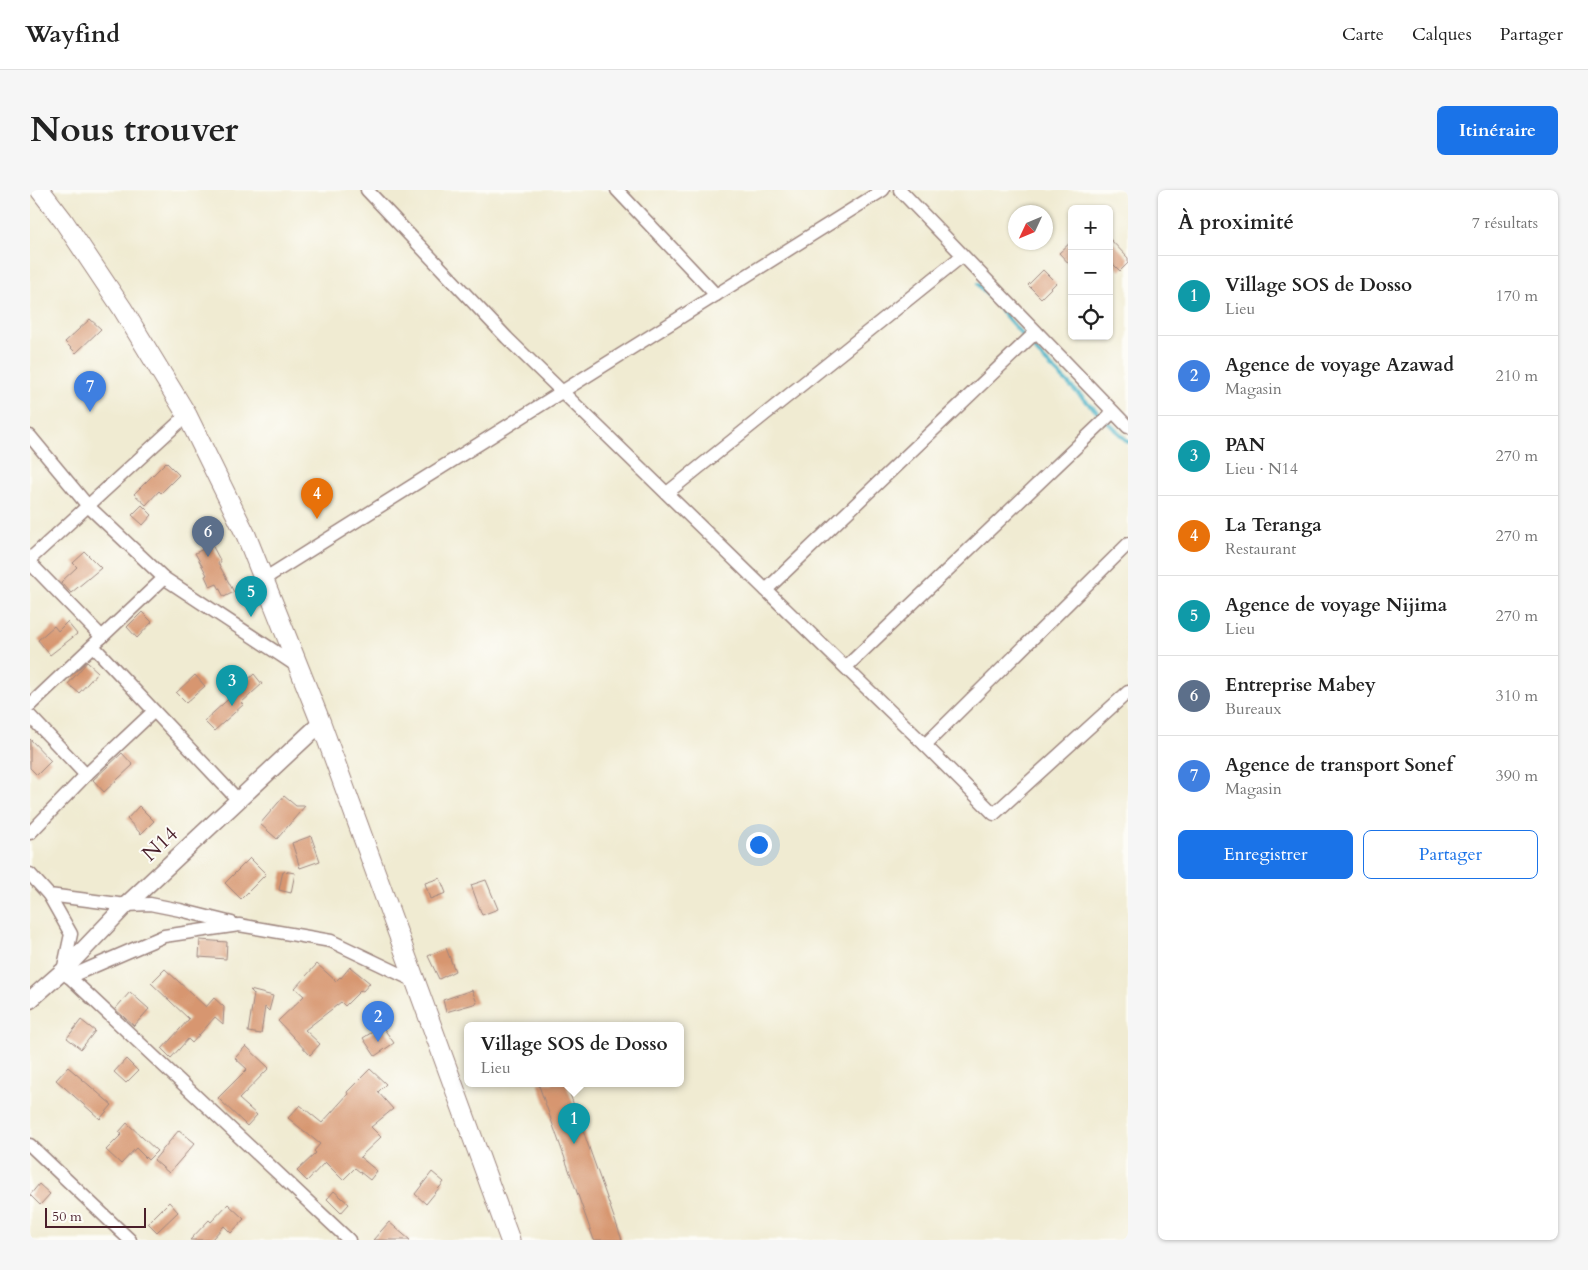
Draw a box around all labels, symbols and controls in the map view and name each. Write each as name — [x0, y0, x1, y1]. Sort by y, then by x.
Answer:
text: Wayfind — [25, 18, 120, 51]
text: Carte — [1342, 22, 1384, 47]
text: Calques — [1412, 22, 1472, 47]
text: Partager — [1500, 22, 1563, 47]
text: Nous trouver — [30, 106, 238, 154]
button: Itinéraire — [1437, 106, 1558, 155]
north arrow — [1008, 205, 1053, 250]
map controls — [1068, 205, 1113, 340]
button: + — [1068, 205, 1113, 250]
text: À proximité — [1178, 208, 1294, 237]
text: 7 résultats — [1472, 212, 1538, 234]
button: − — [1068, 250, 1113, 295]
text: Village SOS de Dosso — [1225, 272, 1412, 298]
text: 1 — [1190, 285, 1198, 307]
text: 170 m — [1496, 285, 1538, 307]
button: locate — [1068, 295, 1113, 340]
text: Lieu — [1225, 298, 1255, 320]
text: Agence de voyage Azawad — [1225, 352, 1454, 378]
text: 2 — [1190, 365, 1198, 387]
text: 210 m — [1496, 365, 1538, 387]
pin: 7 — [74, 371, 106, 412]
text: Magasin — [1225, 378, 1282, 400]
text: PAN — [1225, 432, 1265, 458]
text: 3 — [1190, 445, 1198, 467]
text: 270 m — [1496, 445, 1538, 467]
text: Lieu · N14 — [1225, 458, 1298, 480]
pin: 4 — [301, 478, 333, 519]
text: La Teranga — [1225, 512, 1322, 538]
pin: 6 — [192, 516, 224, 557]
text: 4 — [1190, 525, 1198, 547]
text: 270 m — [1496, 525, 1538, 547]
text: Restaurant — [1225, 538, 1296, 560]
pin: 5 — [235, 576, 267, 617]
text: Agence de voyage Nijima — [1225, 592, 1447, 618]
text: 5 — [1190, 605, 1198, 627]
text: 270 m — [1496, 605, 1538, 627]
text: Lieu — [1225, 618, 1255, 640]
pin: 3 — [216, 665, 248, 706]
text: Entreprise Mabey — [1225, 672, 1376, 698]
text: 6 — [1190, 685, 1198, 707]
text: 310 m — [1496, 685, 1538, 707]
text: Bureaux — [1225, 698, 1281, 720]
text: Agence de transport Sonef — [1225, 752, 1453, 778]
text: 7 — [1190, 765, 1198, 787]
text: 390 m — [1496, 765, 1538, 787]
text: Magasin — [1225, 778, 1282, 800]
street label: N14 — [136, 820, 184, 868]
button: Enregistrer — [1178, 830, 1353, 879]
button: Partager — [1363, 830, 1538, 879]
your location — [746, 832, 772, 858]
pin: 2 — [362, 1001, 394, 1042]
popup — [464, 1022, 684, 1087]
text: Village SOS de Dosso — [480, 1031, 668, 1057]
text: Lieu — [480, 1057, 511, 1079]
pin: 1 — [558, 1103, 590, 1144]
scale bar — [45, 1205, 146, 1228]
text: 50 m — [52, 1207, 82, 1226]

